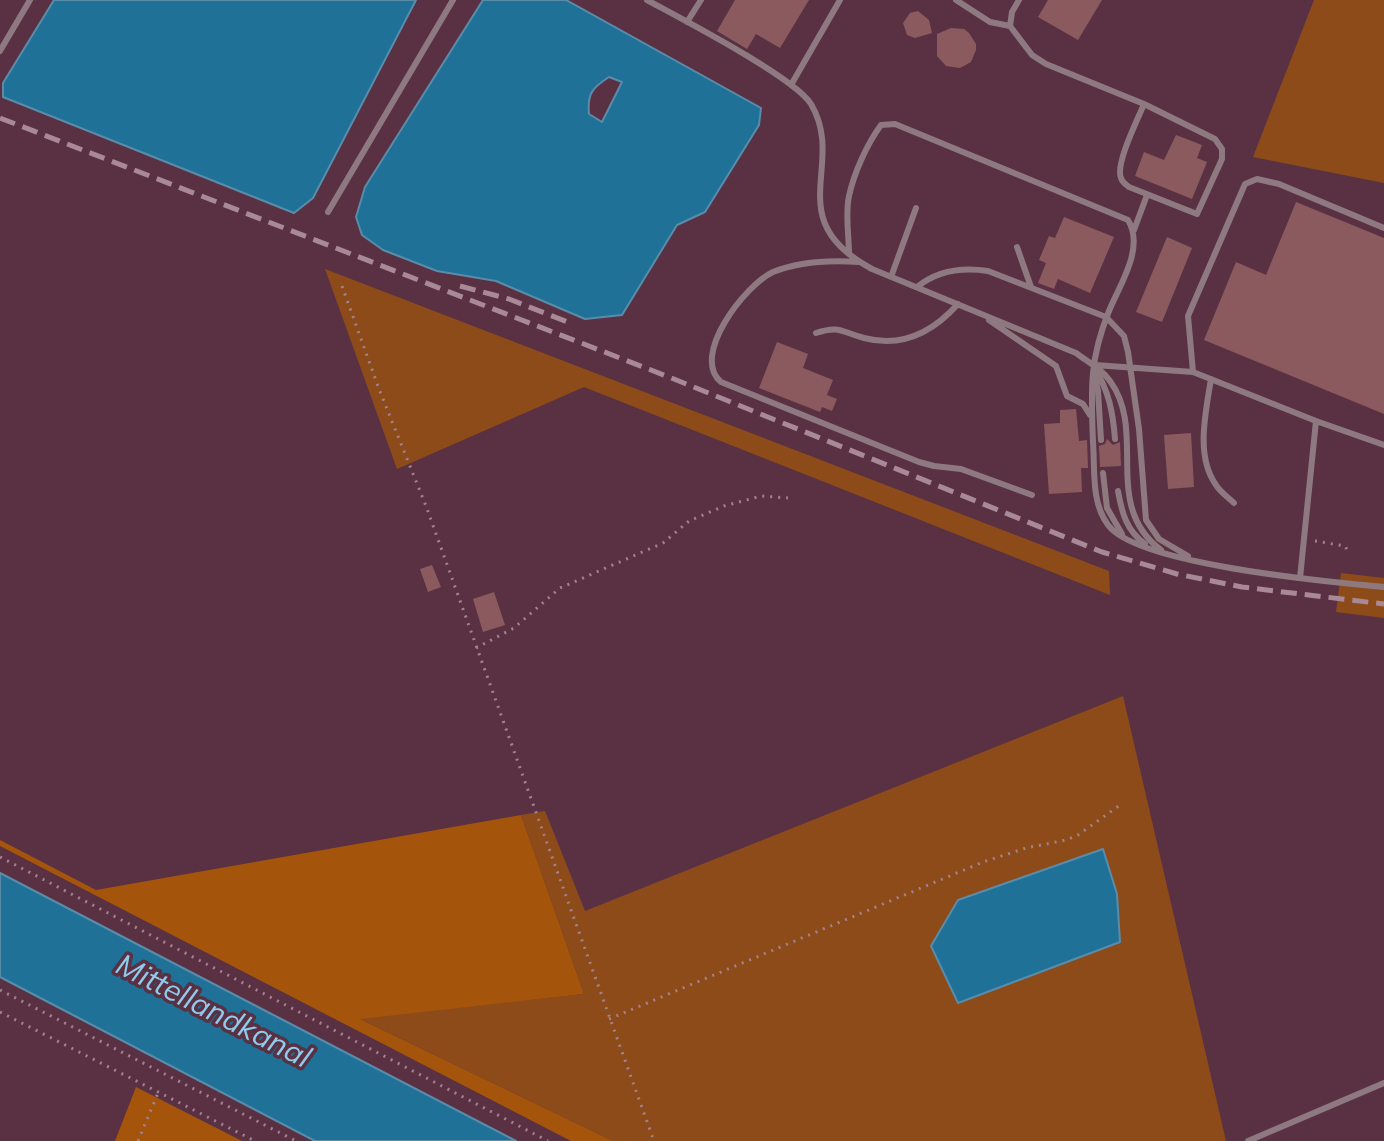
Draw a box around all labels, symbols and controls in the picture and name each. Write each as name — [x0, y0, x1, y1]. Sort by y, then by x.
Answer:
water label: Mittellandkanal — [110, 947, 316, 1077]

